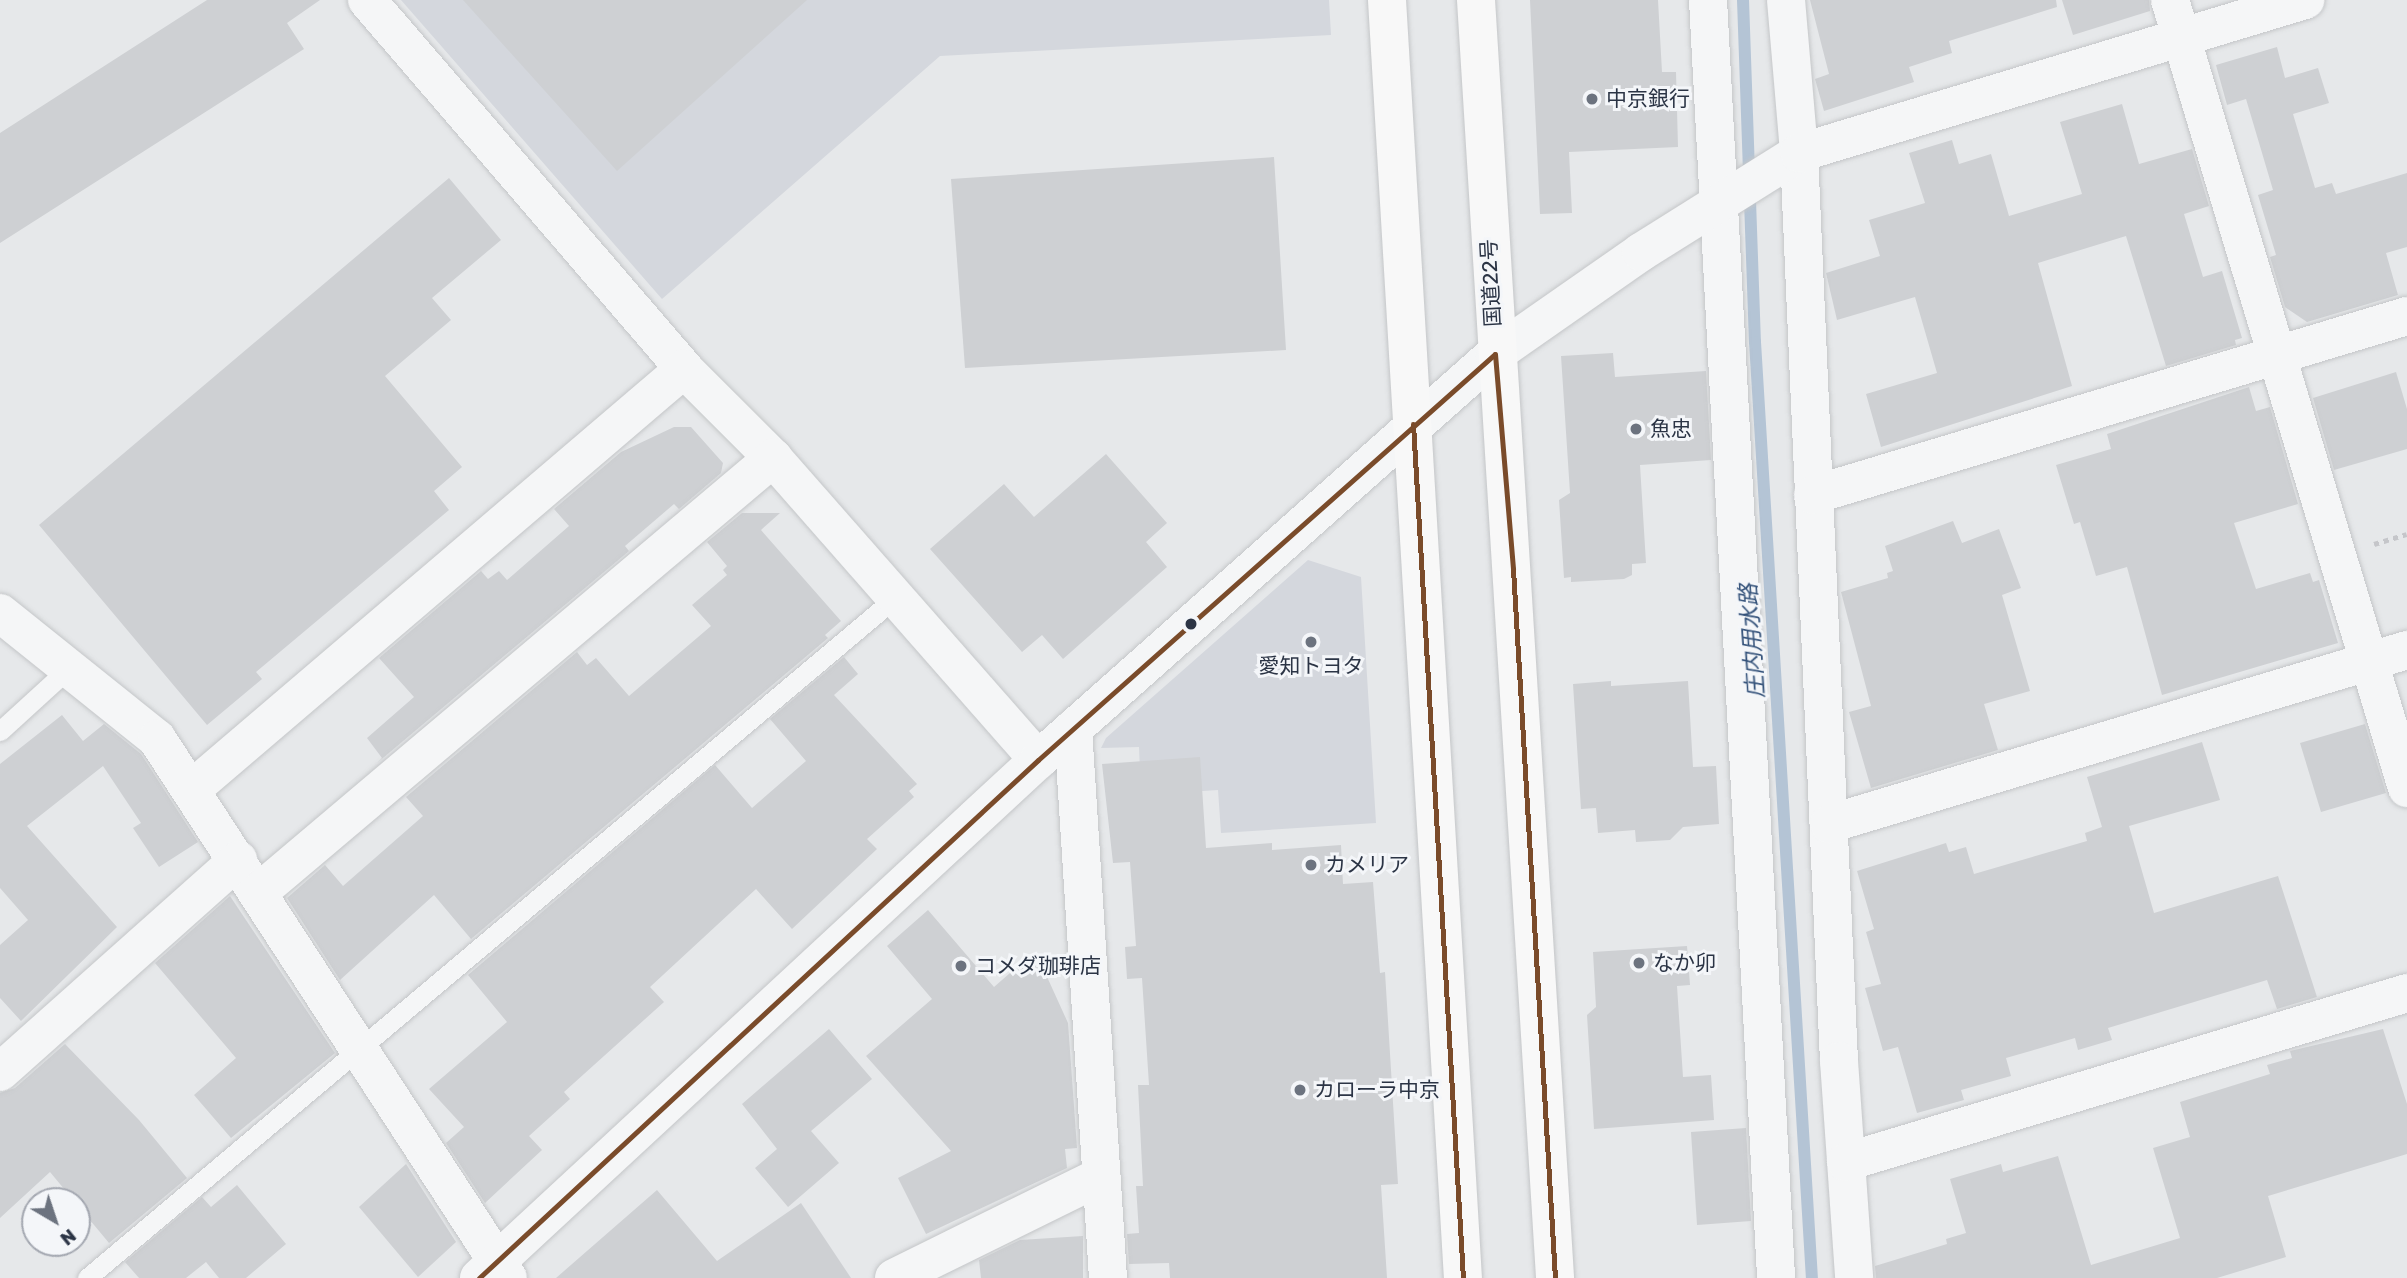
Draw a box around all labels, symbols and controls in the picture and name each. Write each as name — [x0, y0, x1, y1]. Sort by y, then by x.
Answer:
place label: 中京銀行 — [1606, 86, 1690, 112]
marker: 中京銀行 — [1584, 91, 1600, 107]
street label: 国道22号 — [1476, 239, 1506, 327]
place label: 魚忠 — [1650, 416, 1692, 442]
marker: 魚忠 — [1628, 421, 1644, 437]
water label: 庄内用水路 — [1734, 583, 1770, 699]
unlabelled marker — [1184, 617, 1198, 631]
marker: 愛知トヨタ — [1303, 634, 1319, 650]
place label: 愛知トヨタ — [1259, 653, 1363, 679]
place label: カメリア — [1325, 852, 1409, 878]
marker: カメリア — [1303, 857, 1319, 873]
place label: なか卯 — [1653, 950, 1716, 976]
place label: コメダ珈琲店 — [975, 953, 1101, 979]
marker: なか卯 — [1631, 955, 1647, 971]
marker: コメダ珈琲店 — [953, 958, 969, 974]
place label: カローラ中京 — [1314, 1077, 1440, 1103]
marker: カローラ中京 — [1292, 1082, 1308, 1098]
north arrow — [21, 1187, 91, 1257]
text: N — [56, 1224, 81, 1250]

